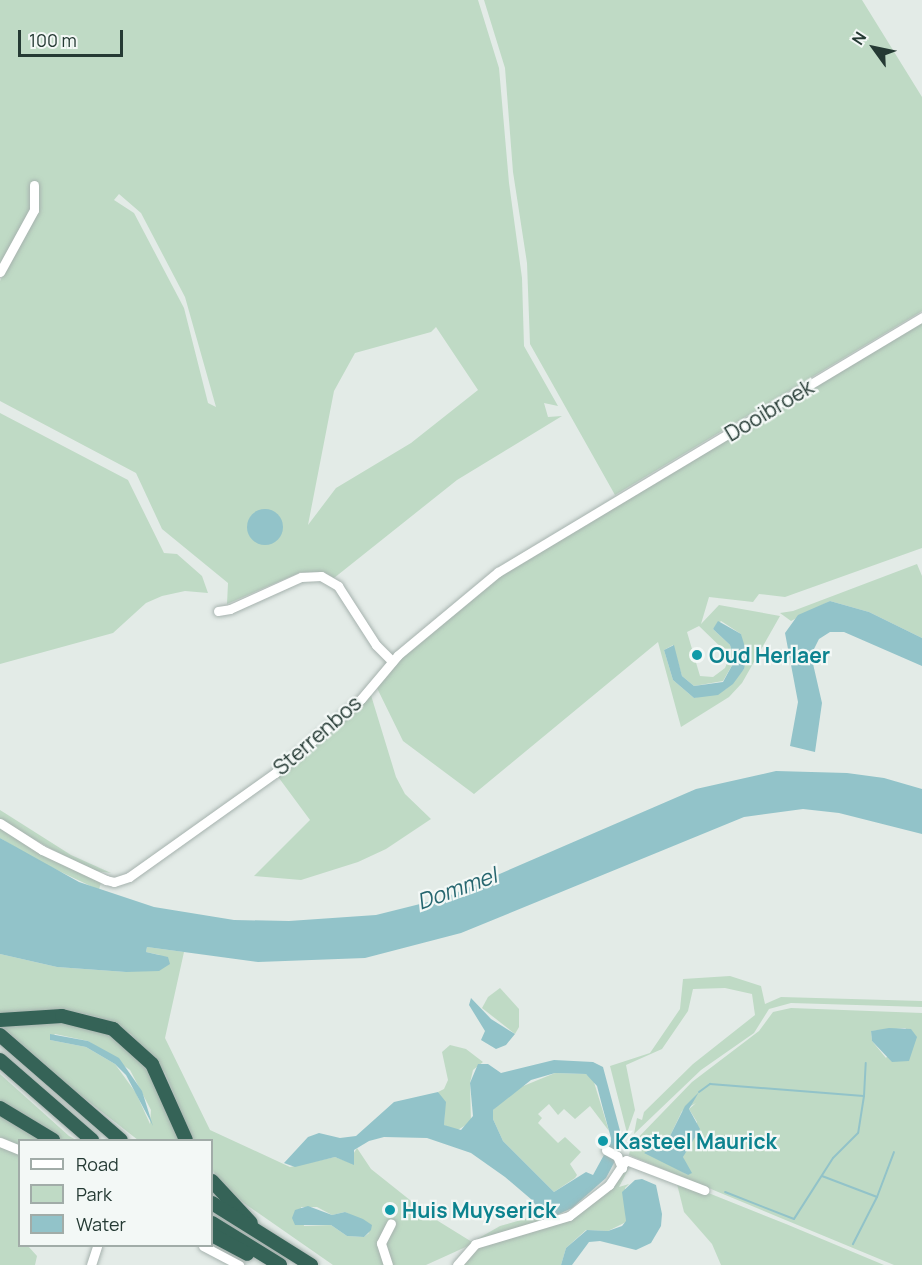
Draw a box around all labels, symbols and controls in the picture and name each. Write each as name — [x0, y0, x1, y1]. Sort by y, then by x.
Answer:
scale bar — [21, 18, 126, 56]
north arrow — [844, 18, 904, 78]
text: N — [847, 27, 871, 49]
text: 100 m — [29, 28, 77, 52]
street label: Dooibroek — [720, 374, 818, 446]
place label: Oud Herlaer — [709, 642, 830, 668]
marker: Oud Herlaer — [690, 648, 704, 662]
street label: Sterrenbos — [268, 690, 366, 780]
water label: Dommel — [413, 862, 501, 916]
place label: Kasteel Maurick — [615, 1128, 777, 1154]
marker: Kasteel Maurick — [596, 1134, 610, 1148]
legend — [18, 1139, 213, 1247]
text: Road — [76, 1152, 119, 1176]
text: Park — [76, 1182, 112, 1206]
place label: Huis Muyserick — [402, 1197, 556, 1223]
marker: Huis Muyserick — [383, 1203, 397, 1217]
text: Water — [76, 1212, 126, 1236]

